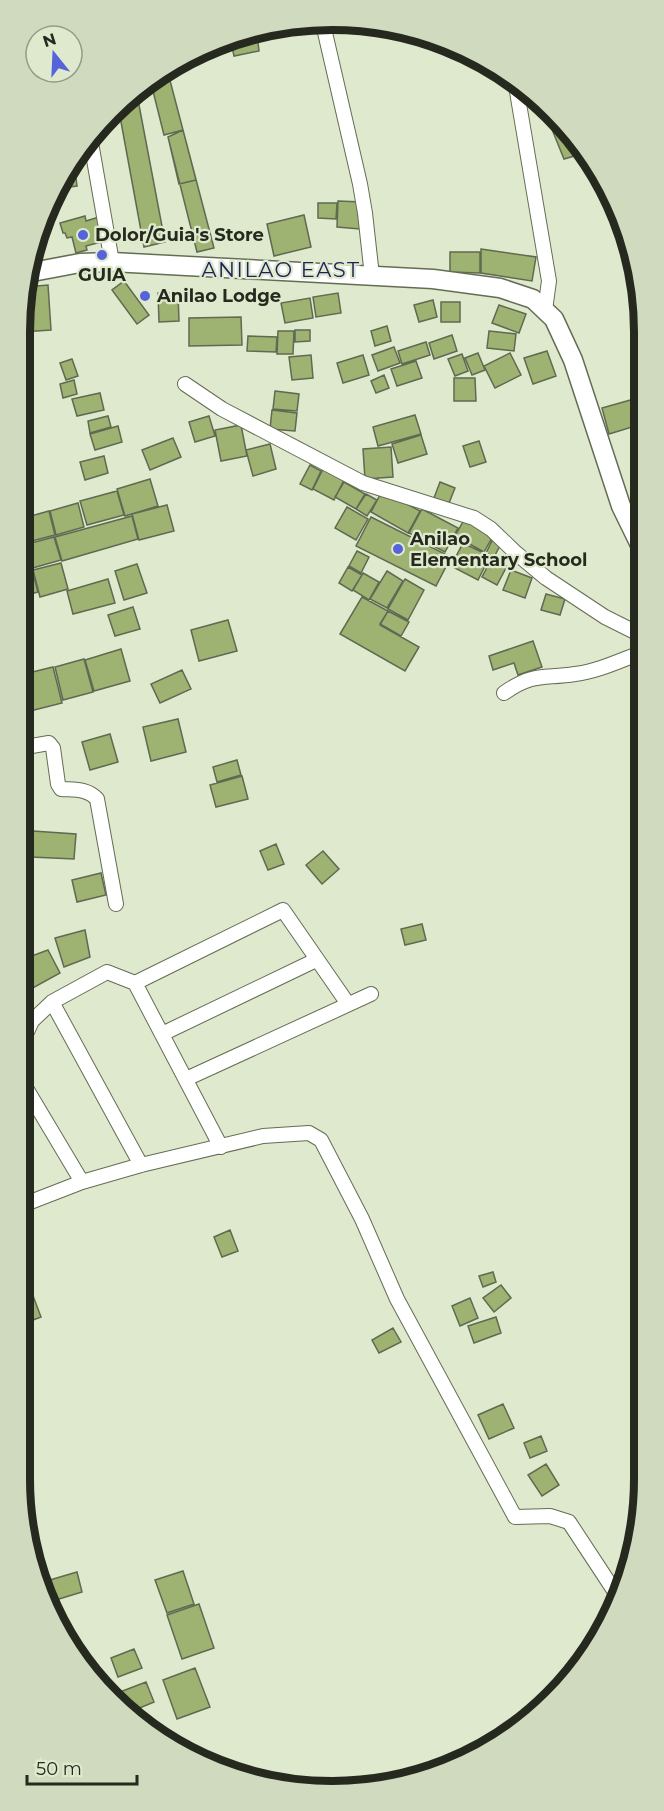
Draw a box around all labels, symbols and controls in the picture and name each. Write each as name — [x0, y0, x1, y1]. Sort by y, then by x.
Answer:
north arrow — [24, 24, 84, 84]
text: N — [40, 29, 59, 51]
place label: Dolor/Guia's Store — [95, 224, 264, 246]
marker: Dolor/Guia's Store — [76, 228, 90, 242]
marker: GUIA — [95, 248, 109, 262]
district label: ANILAO EAST — [201, 257, 361, 282]
place label: GUIA — [78, 264, 126, 286]
place label: Anilao Lodge — [156, 285, 281, 307]
marker: Anilao Lodge — [138, 289, 152, 303]
place label: Anilao Elementary School — [409, 528, 587, 571]
marker: Anilao Elementary School — [391, 542, 405, 556]
scale bar — [27, 1748, 136, 1786]
text: 50 m — [36, 1758, 82, 1780]

